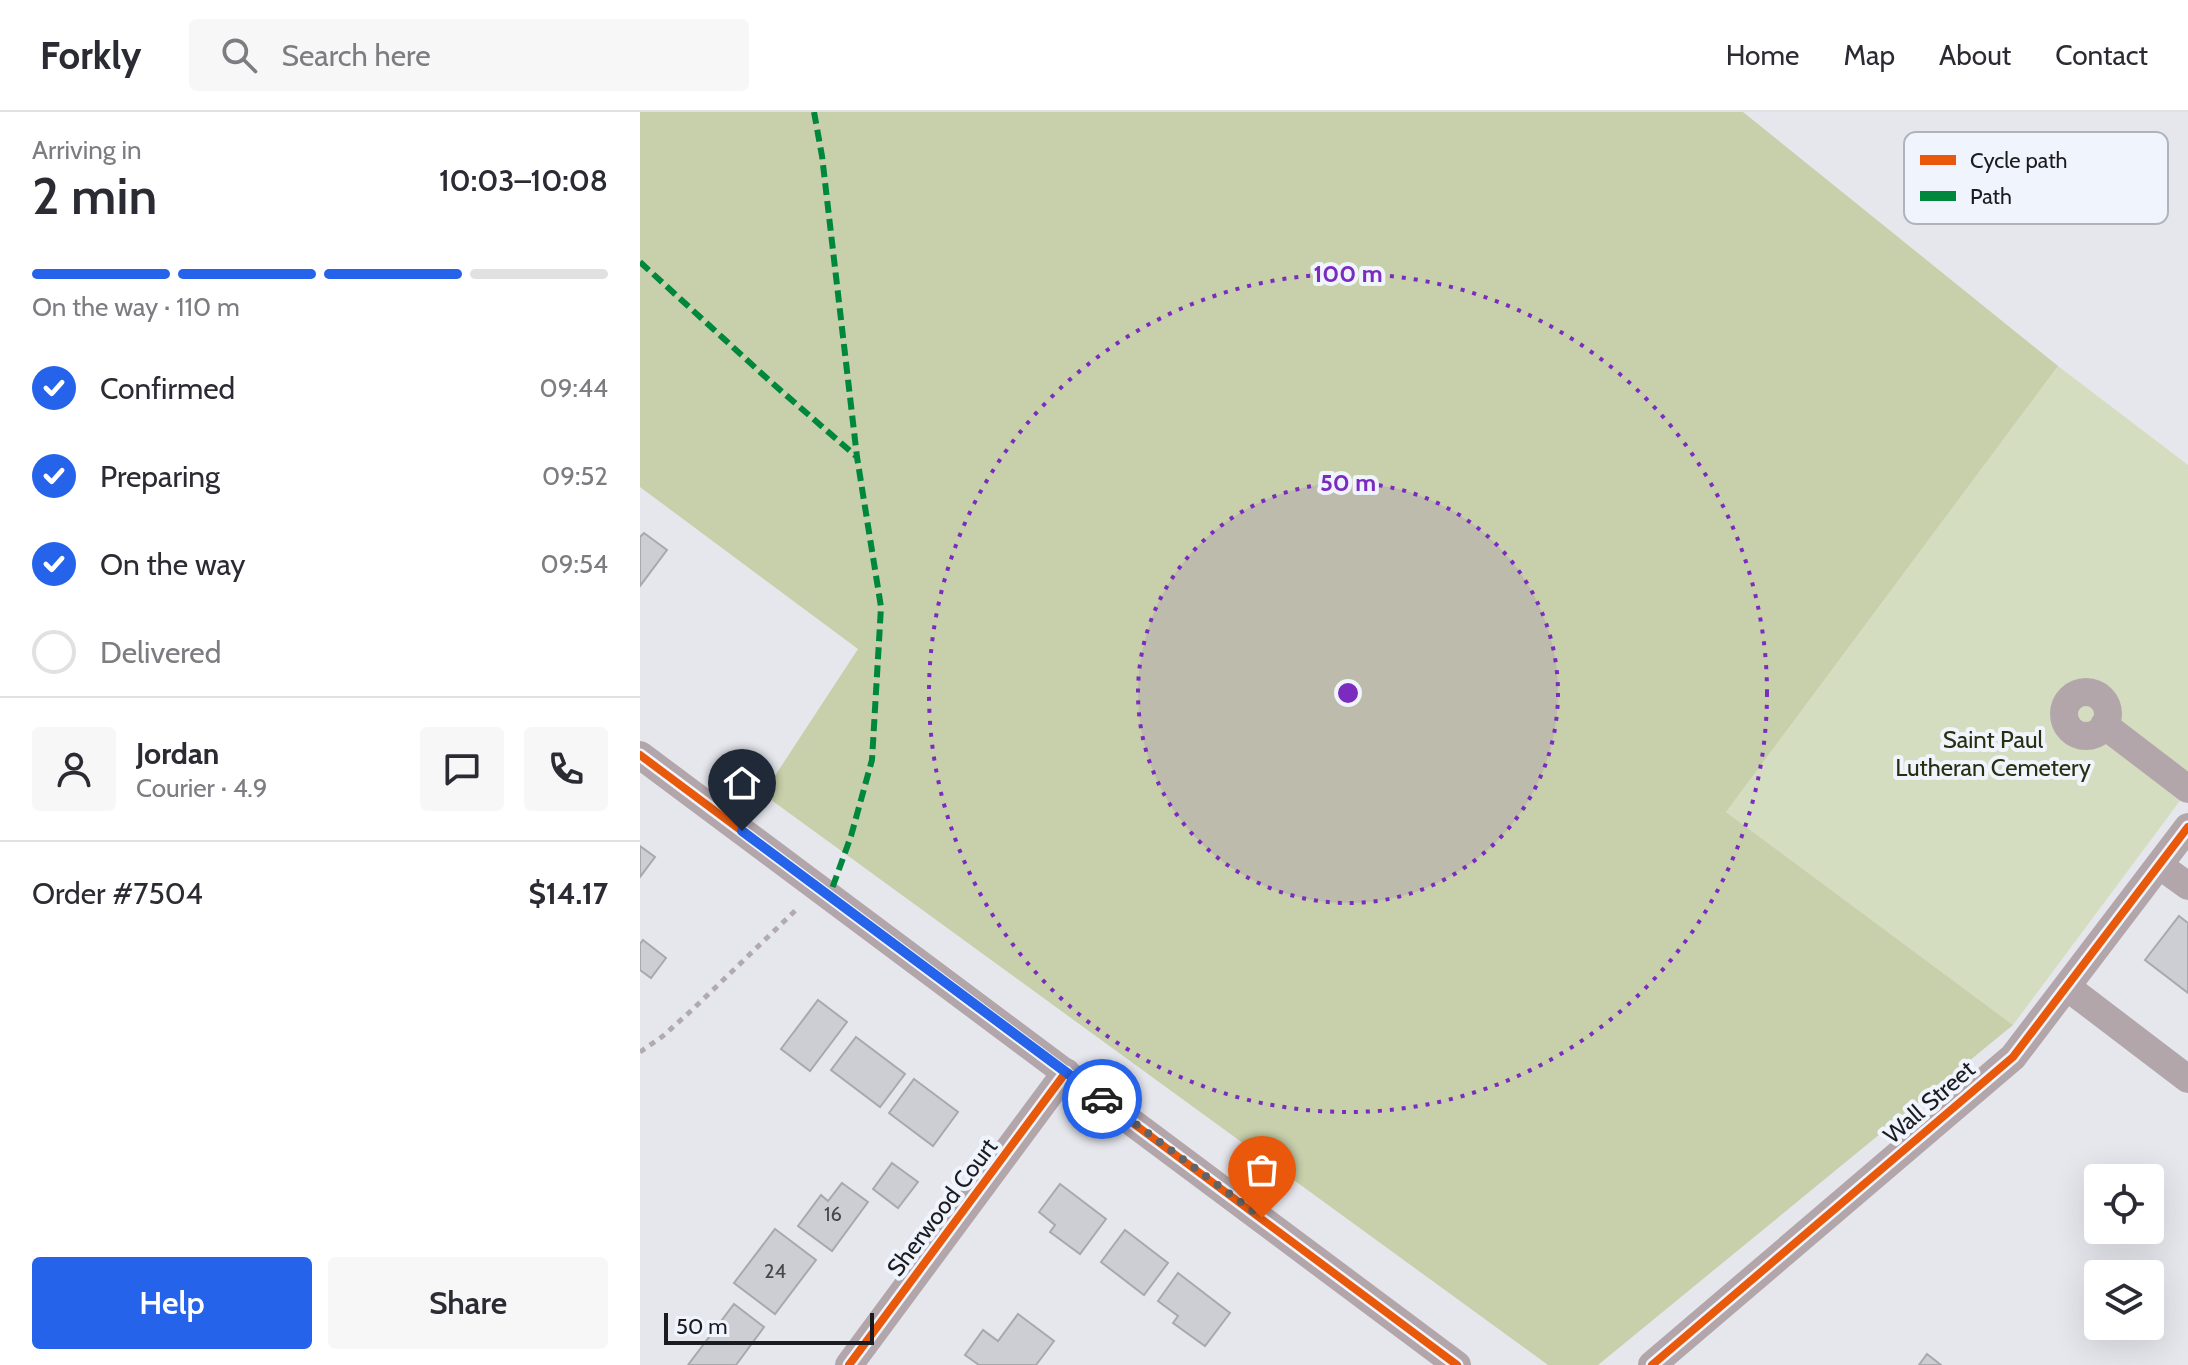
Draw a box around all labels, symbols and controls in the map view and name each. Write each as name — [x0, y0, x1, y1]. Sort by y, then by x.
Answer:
search box — [189, 19, 749, 91]
text: Forkly — [40, 32, 141, 79]
icon: search — [217, 33, 261, 77]
text: Search here — [281, 37, 431, 74]
text: Home — [1726, 38, 1799, 72]
text: Map — [1843, 38, 1895, 72]
text: About — [1939, 38, 2011, 72]
text: Contact — [2055, 38, 2148, 72]
legend — [1904, 132, 2168, 224]
text: Arriving in — [32, 134, 142, 166]
text: Cycle path — [1970, 147, 2068, 174]
text: 10:03–10:08 — [439, 162, 608, 199]
text: 2 min — [32, 164, 157, 227]
text: Path — [1970, 183, 2012, 210]
text: 100 m — [1313, 259, 1383, 288]
text: On the way · 110 m — [32, 291, 240, 323]
icon: check — [32, 366, 76, 410]
text: Confirmed — [100, 370, 235, 407]
text: 09:44 — [540, 372, 608, 404]
icon: check — [32, 454, 76, 498]
text: Preparing — [100, 458, 220, 495]
text: 09:52 — [542, 460, 608, 492]
text: 50 m — [1320, 468, 1376, 497]
icon: check — [32, 542, 76, 586]
text: On the way — [100, 546, 245, 583]
text: 09:54 — [541, 548, 608, 580]
text: Delivered — [100, 634, 221, 671]
centre of rings — [1334, 679, 1362, 707]
park label: Saint Paul Lutheran Cemetery — [1895, 725, 2091, 782]
button: person — [32, 727, 116, 811]
button: chat — [420, 727, 504, 811]
button: phone — [524, 727, 608, 811]
text: Jordan — [136, 735, 219, 772]
pin — [708, 749, 776, 831]
icon: home — [720, 761, 764, 805]
text: Courier · 4.9 — [136, 772, 268, 804]
text: Order #7504 — [32, 875, 203, 912]
text: $14.17 — [528, 875, 608, 912]
street label: Wall Street — [1877, 1054, 1981, 1150]
courier — [1062, 1059, 1142, 1139]
icon: car — [1080, 1077, 1124, 1121]
street label: Sherwood Court — [881, 1132, 1003, 1282]
pin — [1228, 1136, 1296, 1218]
icon: bag — [1240, 1148, 1284, 1192]
map controls — [2084, 1164, 2164, 1340]
button: locate — [2084, 1164, 2164, 1244]
house number: 16 — [824, 1202, 842, 1226]
button: Help — [32, 1257, 312, 1349]
button: Share — [328, 1257, 608, 1349]
house number: 24 — [764, 1259, 786, 1283]
button: layers — [2084, 1260, 2164, 1340]
scale bar — [664, 1309, 874, 1345]
text: 50 m — [676, 1313, 728, 1340]

